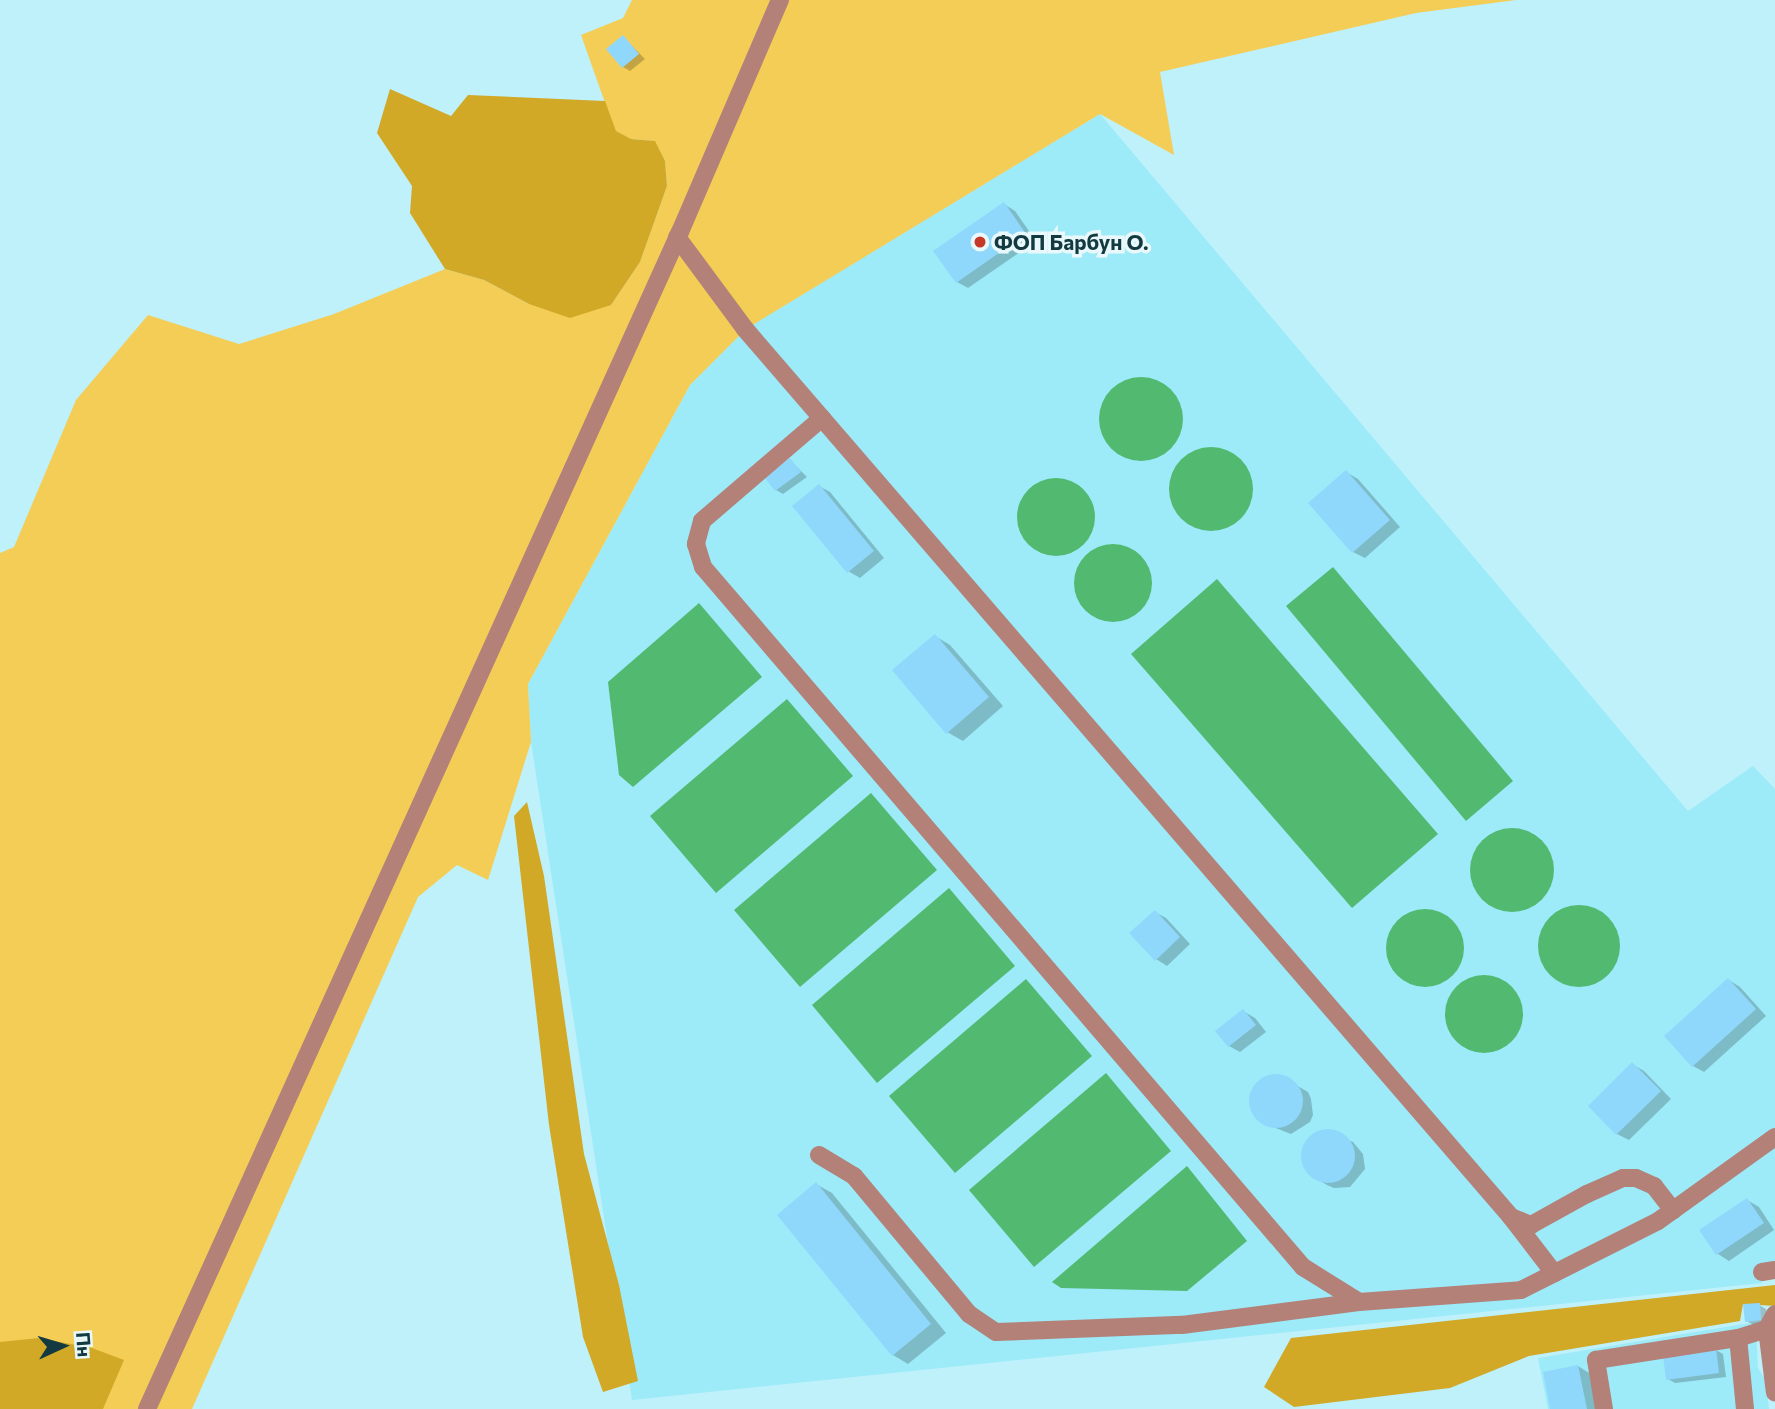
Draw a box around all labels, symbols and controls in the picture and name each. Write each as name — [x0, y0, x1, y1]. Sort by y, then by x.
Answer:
place label: ФОП Барбун О. — [994, 229, 1149, 255]
marker: ФОП Барбун О. — [972, 234, 988, 250]
north arrow — [28, 1311, 98, 1381]
text: Пн — [72, 1331, 97, 1358]

